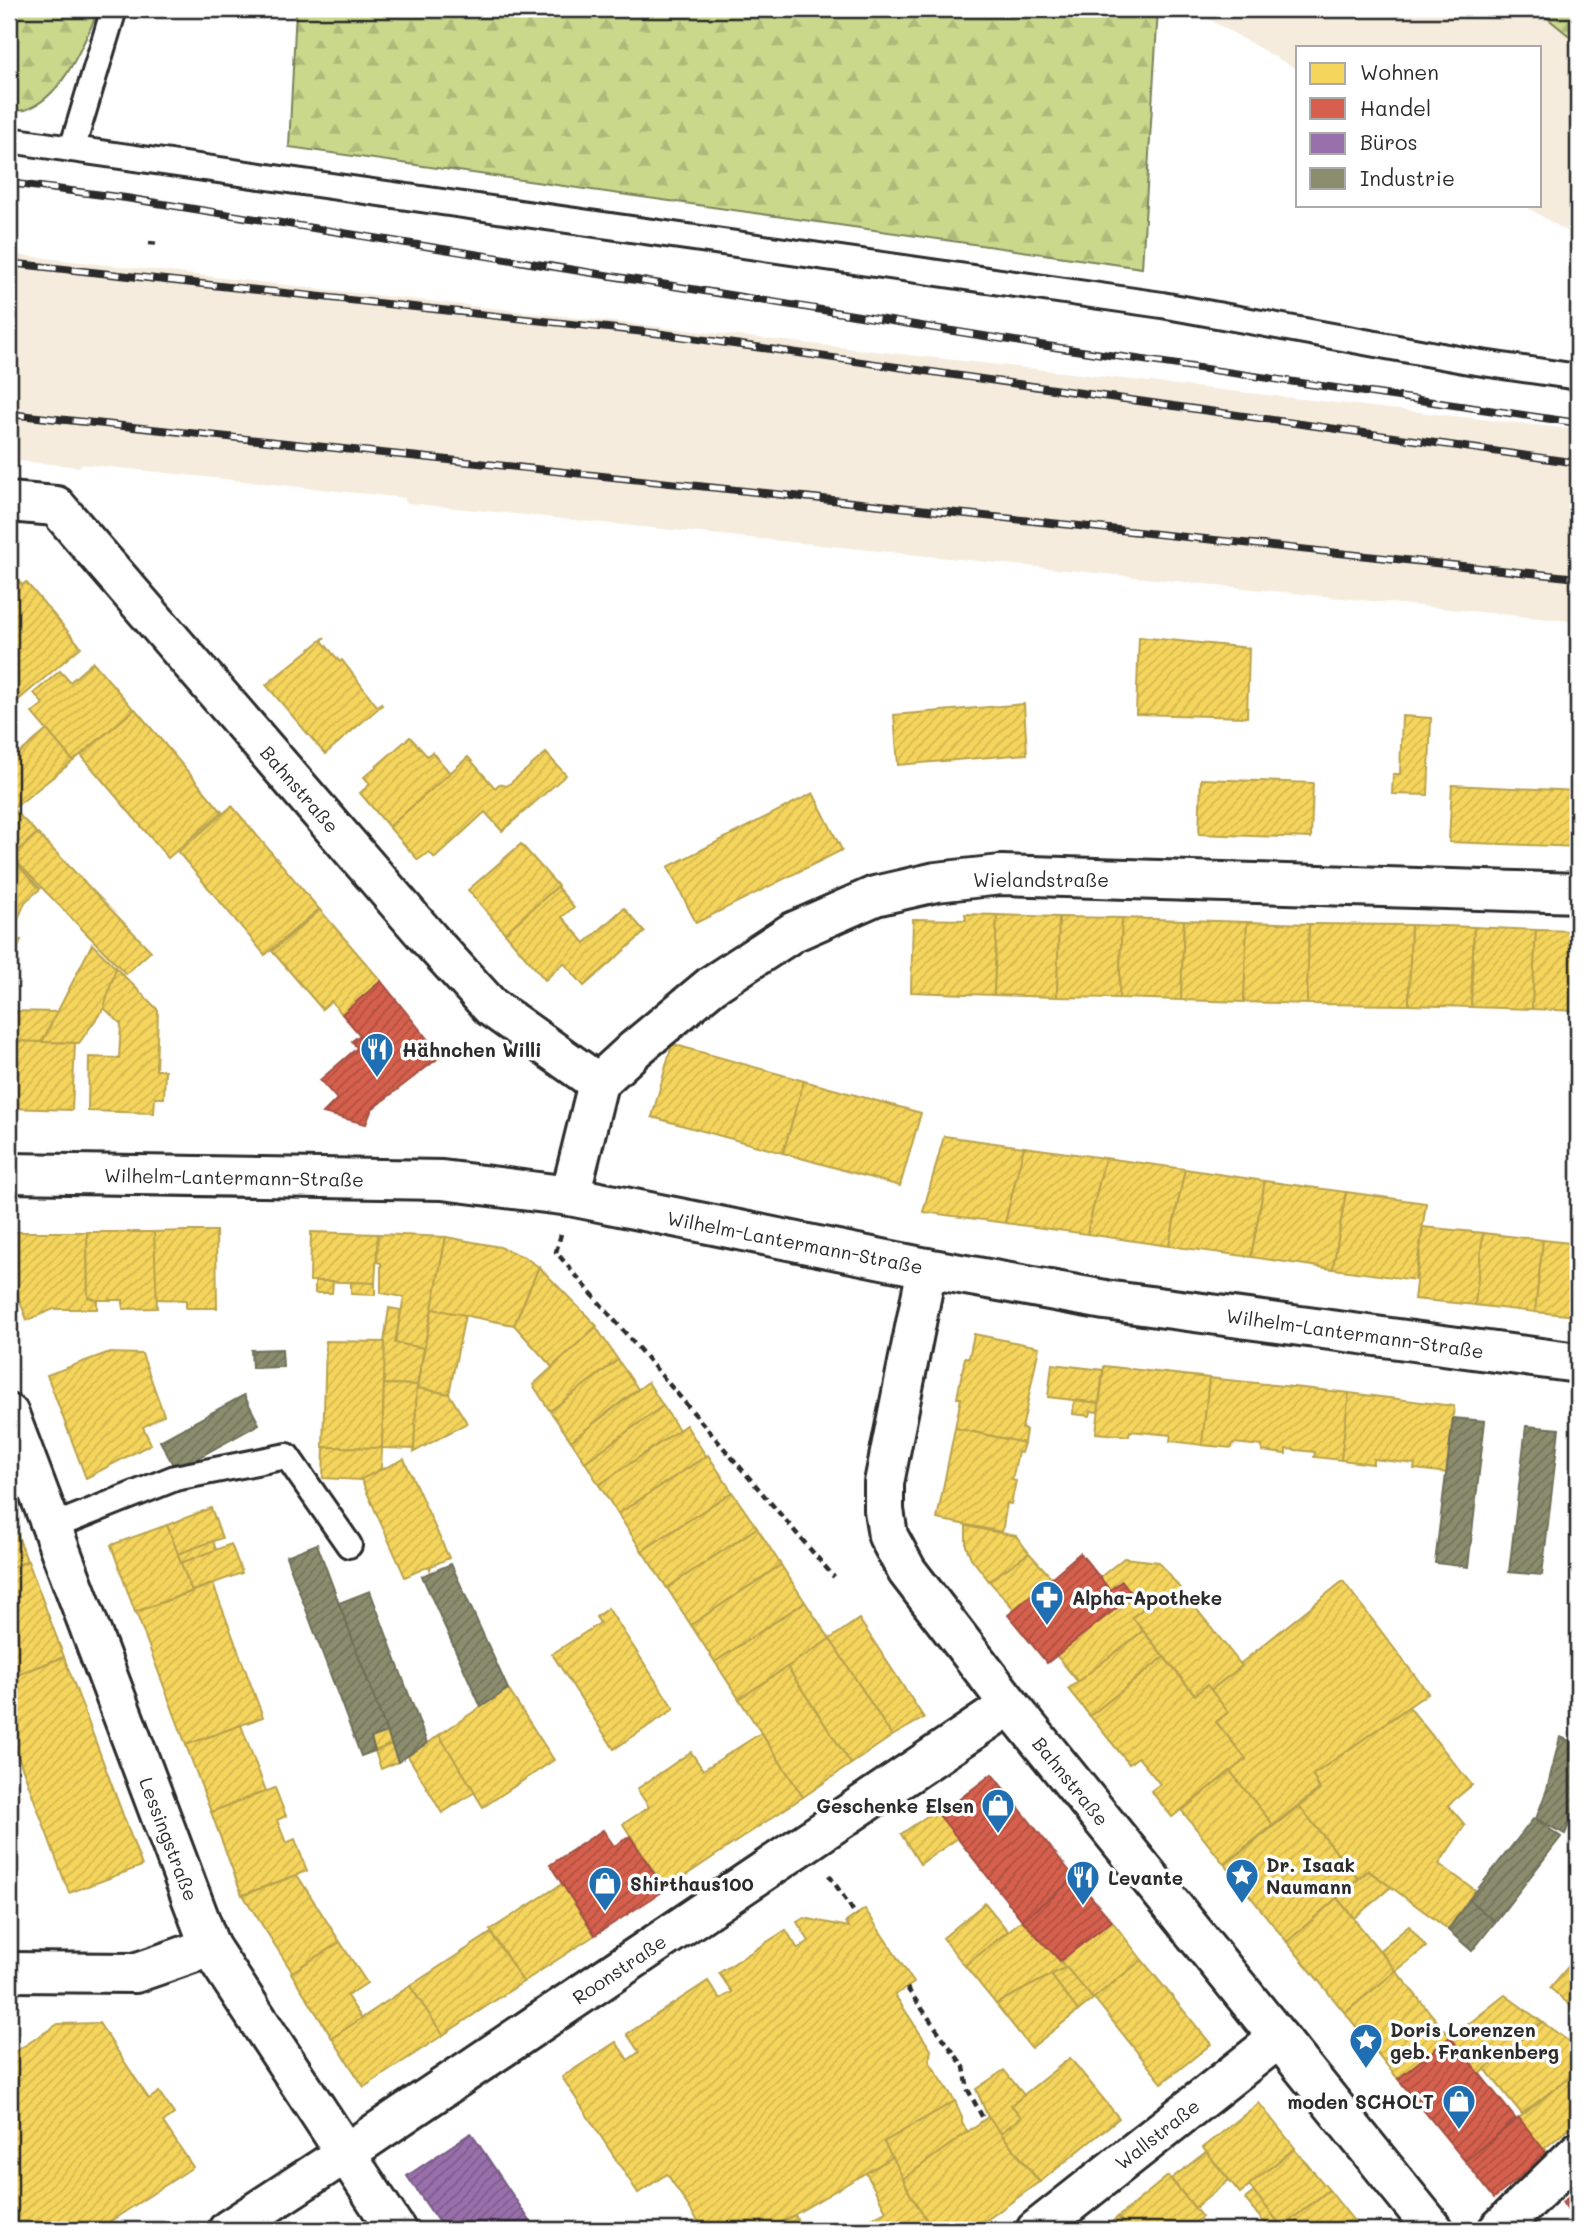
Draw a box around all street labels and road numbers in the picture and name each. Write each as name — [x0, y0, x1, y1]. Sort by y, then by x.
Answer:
street label: Bahnstraße — [255, 740, 345, 838]
street label: Wielandstraße — [973, 867, 1109, 892]
street label: Wilhelm-Lantermann-Straße — [104, 1162, 364, 1192]
street label: Wilhelm-Lantermann-Straße — [665, 1205, 925, 1279]
street label: Wilhelm-Lantermann-Straße — [1225, 1303, 1485, 1363]
street label: Bahnstraße — [1027, 1731, 1115, 1831]
street label: Lessingstraße — [134, 1774, 204, 1904]
street label: Roonstraße — [567, 1928, 671, 2010]
street label: Wallstraße — [1110, 2093, 1204, 2175]

